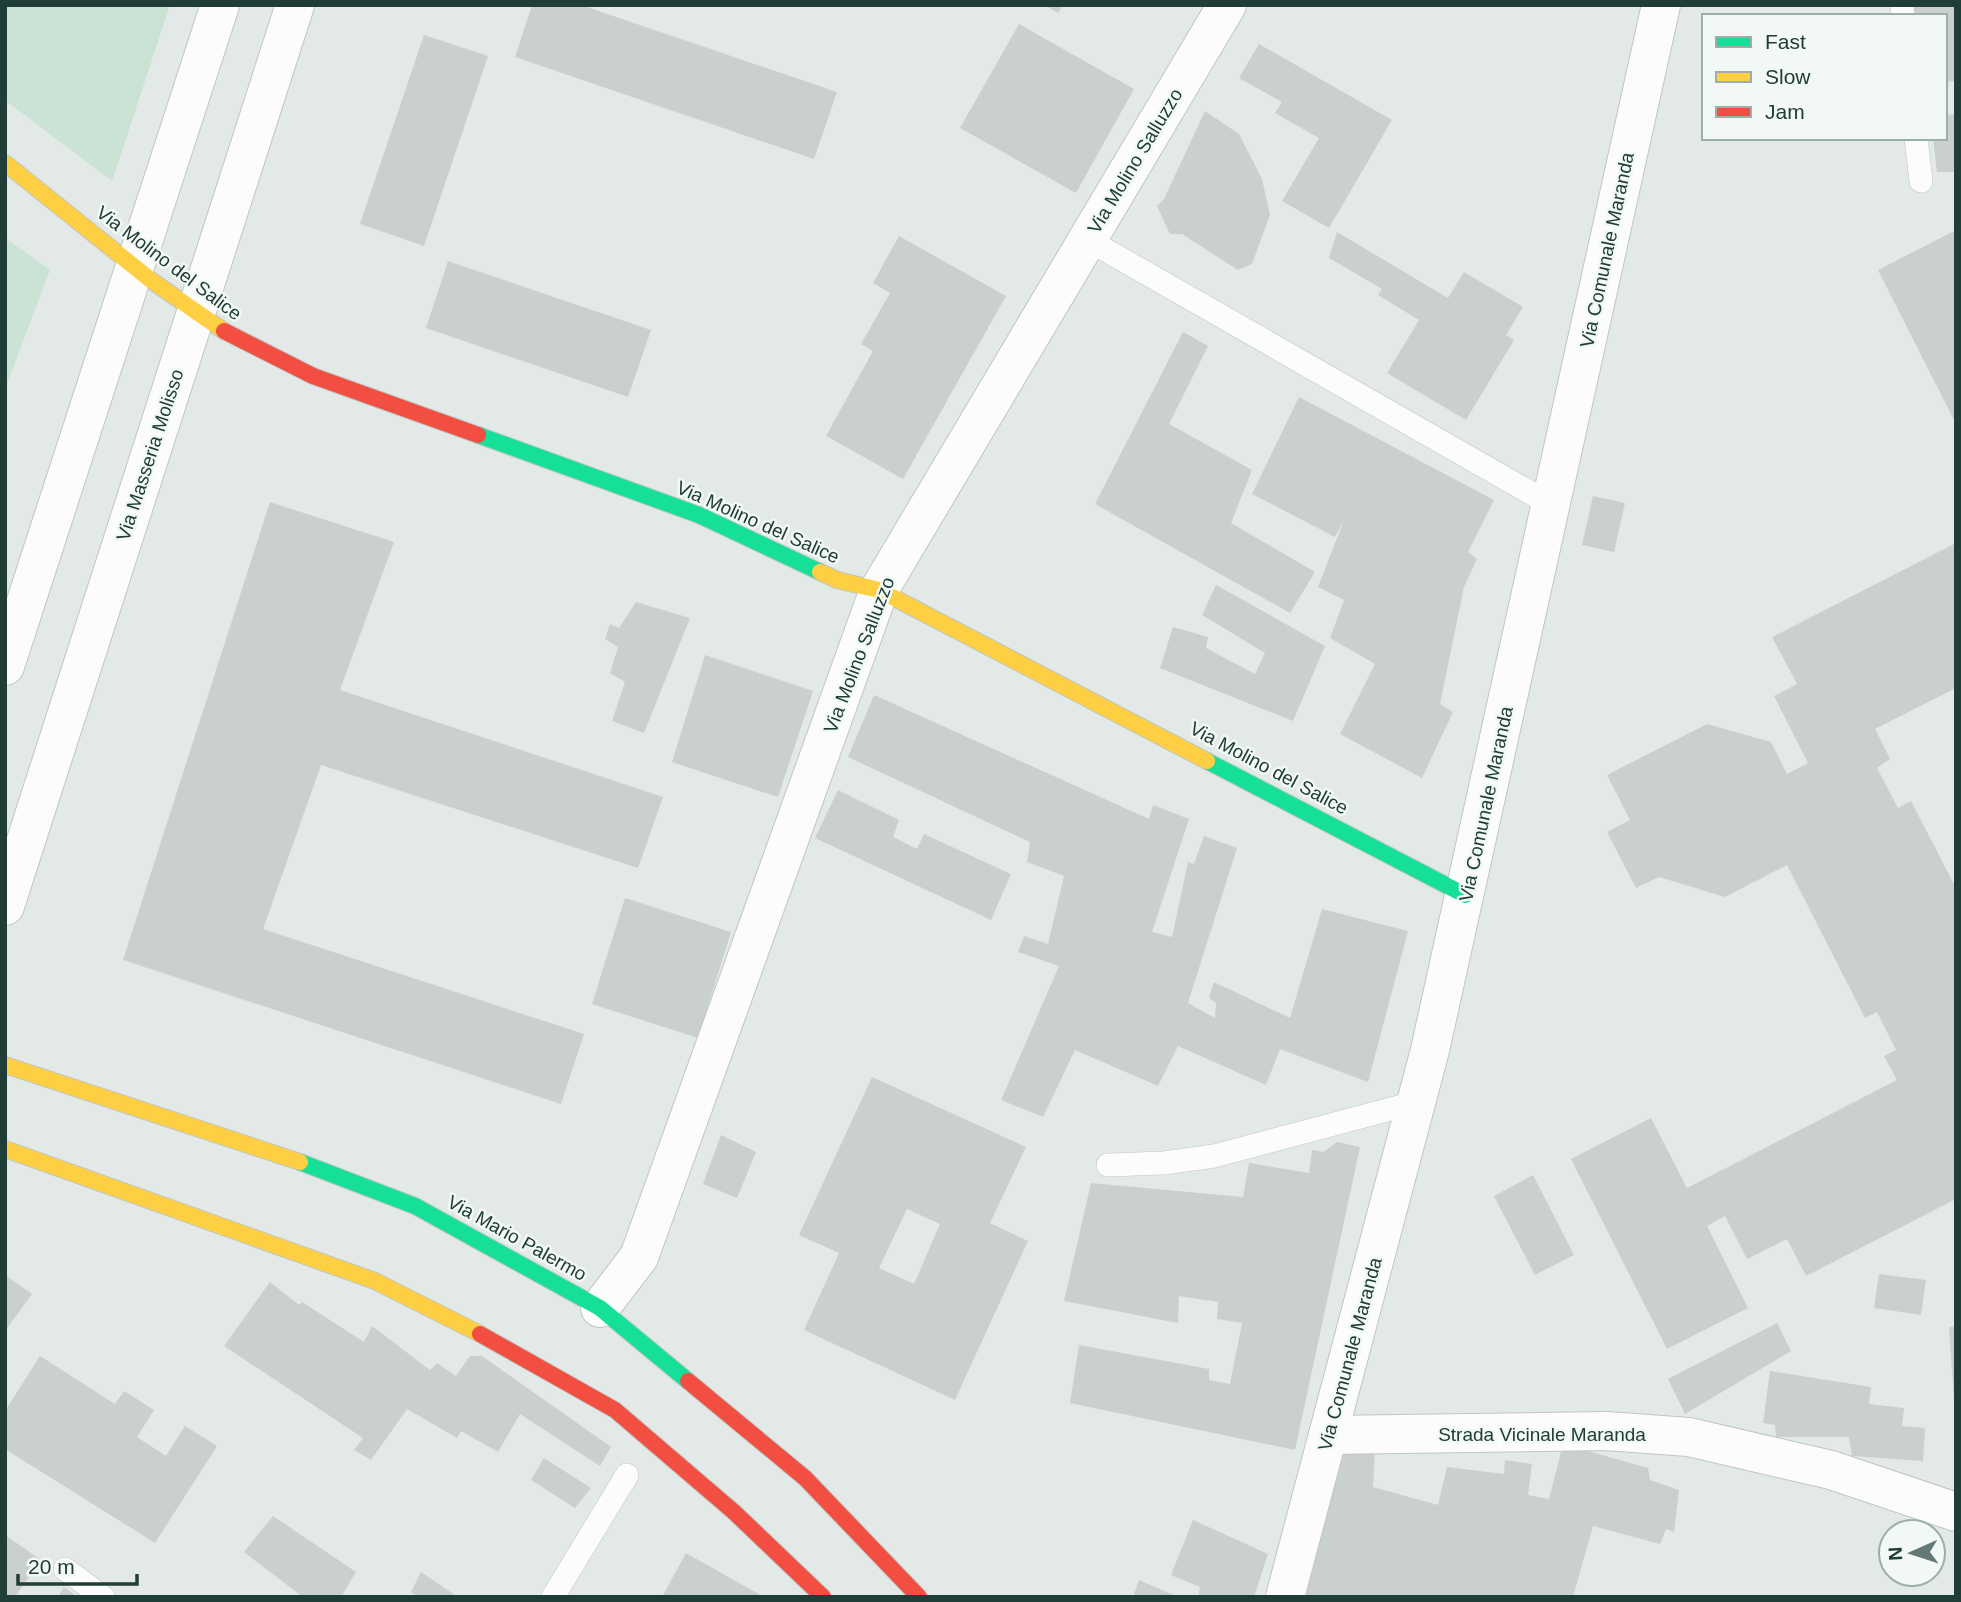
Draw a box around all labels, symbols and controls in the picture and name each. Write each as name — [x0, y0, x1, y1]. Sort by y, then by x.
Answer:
legend — [1702, 14, 1947, 140]
text: Fast — [1765, 30, 1806, 53]
text: Slow — [1765, 65, 1811, 88]
street label: Via Molino Salluzzo — [1083, 85, 1187, 237]
text: Jam — [1765, 100, 1805, 123]
street label: Via Comunale Maranda — [1576, 150, 1638, 350]
street label: Via Molino del Salice — [92, 202, 246, 324]
street label: Via Masseria Molisso — [112, 367, 188, 543]
street label: Via Molino del Salice — [673, 477, 843, 567]
street label: Via Molino Salluzzo — [820, 574, 898, 736]
street label: Via Comunale Maranda — [1455, 704, 1517, 904]
street label: Via Molino del Salice — [1186, 717, 1352, 819]
street label: Via Mario Palermo — [444, 1191, 590, 1285]
street label: Via Comunale Maranda — [1314, 1255, 1386, 1453]
street label: Strada Vicinale Maranda — [1438, 1424, 1646, 1445]
north arrow — [1877, 1518, 1947, 1588]
scale bar — [18, 1542, 136, 1586]
text: N — [1885, 1546, 1906, 1561]
text: 20 m — [28, 1555, 75, 1578]

